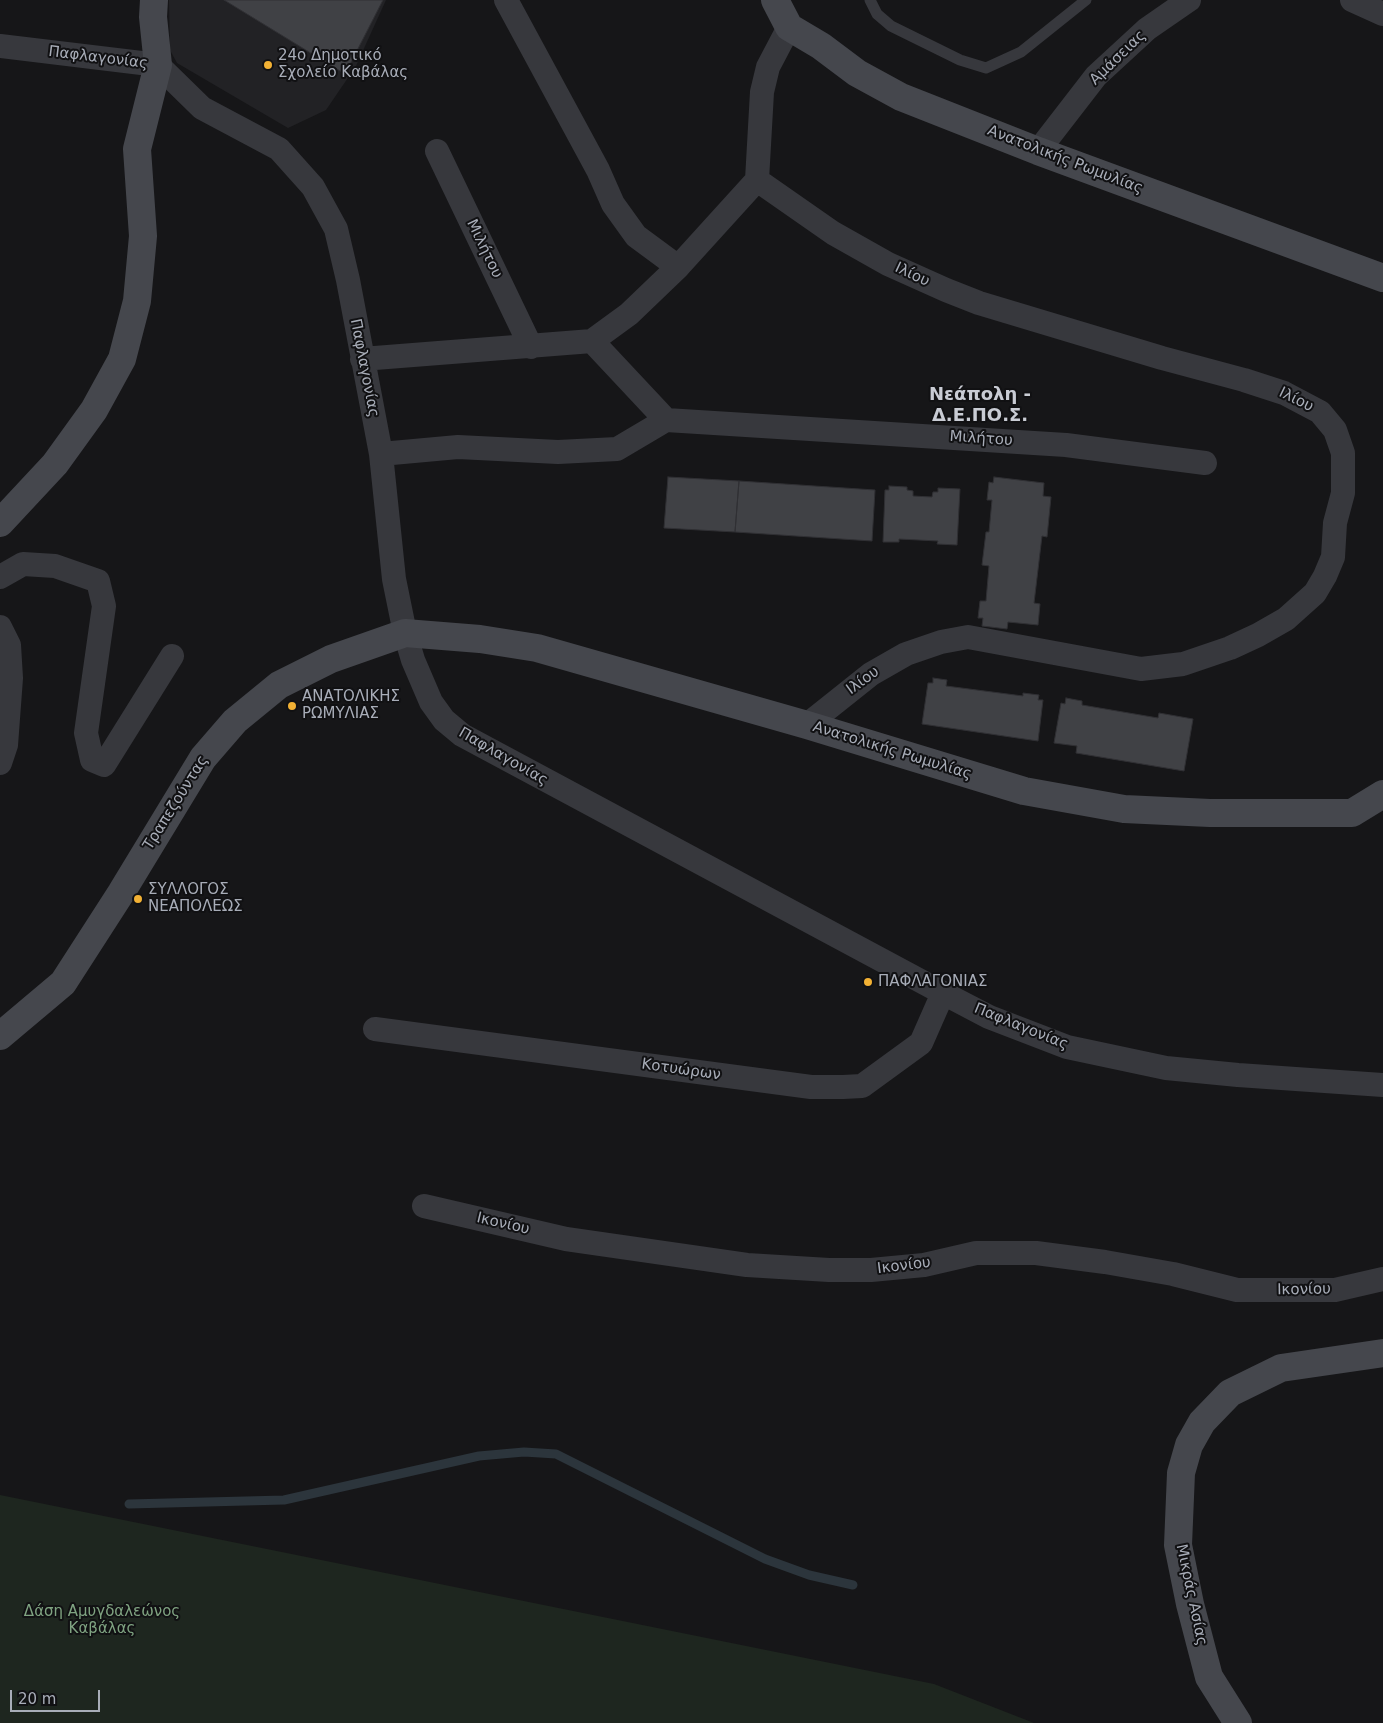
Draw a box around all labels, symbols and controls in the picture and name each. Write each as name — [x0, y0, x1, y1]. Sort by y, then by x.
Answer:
street label: Αμάσειας — [1086, 27, 1150, 89]
street label: Παφλαγονίας — [47, 43, 149, 73]
place label: 24ο Δημοτικό Σχολείο Καβάλας — [278, 47, 408, 82]
marker: 24ο Δημοτικό Σχολείο Καβάλας — [262, 59, 274, 71]
street label: Ανατολικής Ρωμυλίας — [985, 122, 1145, 198]
street label: Μιλήτου — [462, 217, 506, 281]
street label: Ιλίου — [892, 259, 932, 291]
street label: Παφλαγονίας — [346, 317, 382, 419]
district label: Νεάπολη - Δ.Ε.ΠΟ.Σ. — [929, 384, 1031, 426]
street label: Ιλίου — [1276, 384, 1316, 416]
street label: Μιλήτου — [949, 428, 1013, 450]
street label: Ιλίου — [843, 663, 883, 699]
place label: ΑΝΑΤΟΛΙΚΗΣ ΡΩΜΥΛΙΑΣ — [302, 688, 400, 723]
marker: ΑΝΑΤΟΛΙΚΗΣ ΡΩΜΥΛΙΑΣ — [286, 700, 298, 712]
street label: Ανατολικής Ρωμυλίας — [810, 718, 974, 784]
street label: Παφλαγονίας — [455, 724, 551, 790]
street label: Τραπεζούντας — [140, 753, 212, 853]
place label: ΣΥΛΛΟΓΟΣ ΝΕΑΠΟΛΕΩΣ — [148, 881, 243, 916]
marker: ΣΥΛΛΟΓΟΣ ΝΕΑΠΟΛΕΩΣ — [132, 893, 144, 905]
place label: ΠΑΦΛΑΓΟΝΙΑΣ — [878, 973, 987, 991]
marker: ΠΑΦΛΑΓΟΝΙΑΣ — [862, 976, 874, 988]
street label: Παφλαγονίας — [971, 1000, 1071, 1054]
street label: Κοτυώρων — [640, 1056, 722, 1084]
street label: Ικονίου — [475, 1209, 531, 1239]
street label: Ικονίου — [876, 1254, 932, 1278]
street label: Ικονίου — [1277, 1281, 1331, 1299]
street label: Μικράς Ασίας — [1171, 1543, 1211, 1647]
park label: Δάση Αμυγδαλεώνος Καβάλας — [24, 1603, 180, 1638]
scale bar — [12, 1680, 102, 1712]
text: 20 m — [18, 1690, 56, 1708]

